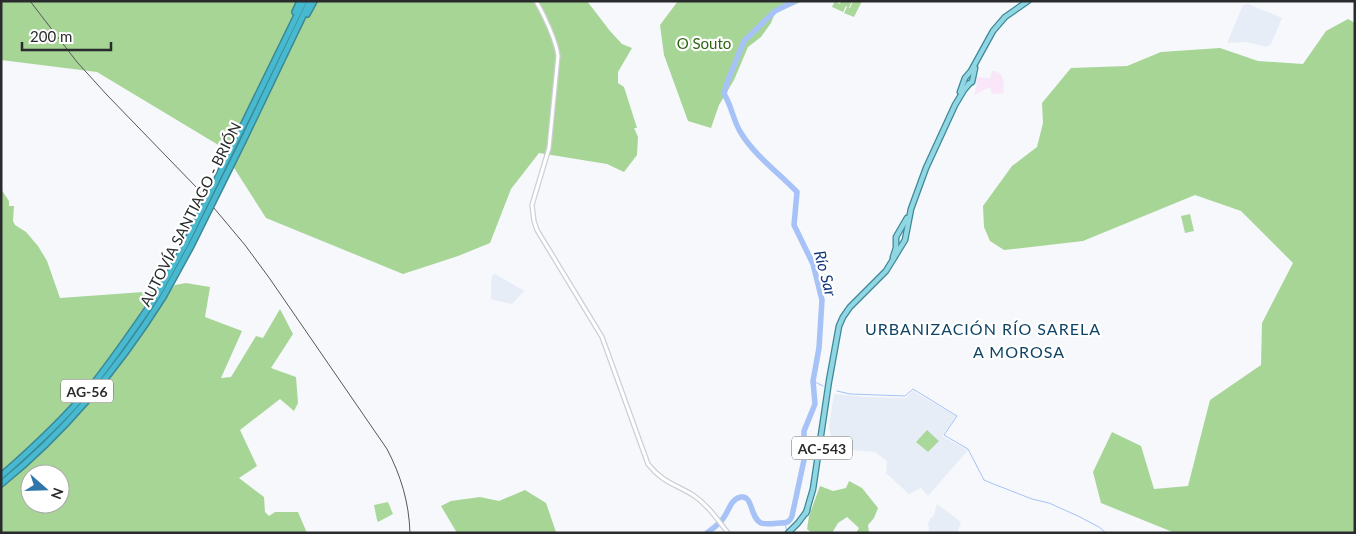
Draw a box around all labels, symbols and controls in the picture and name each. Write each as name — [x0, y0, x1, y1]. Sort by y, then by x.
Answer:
scale bar — [22, 20, 111, 52]
text: 200 m — [30, 27, 72, 45]
park label: O Souto — [677, 34, 731, 52]
street label: AUTOVÍA SANTIAGO - BRIÓN — [136, 119, 244, 309]
water label: Río Sar — [811, 248, 841, 299]
district label: URBANIZACIÓN RÍO SARELA — [865, 319, 1101, 338]
district label: A MOROSA — [973, 342, 1065, 361]
road number: AG-56 — [61, 380, 113, 402]
road number: AC-543 — [792, 436, 852, 459]
north arrow — [20, 464, 70, 514]
text: N — [48, 486, 68, 502]

